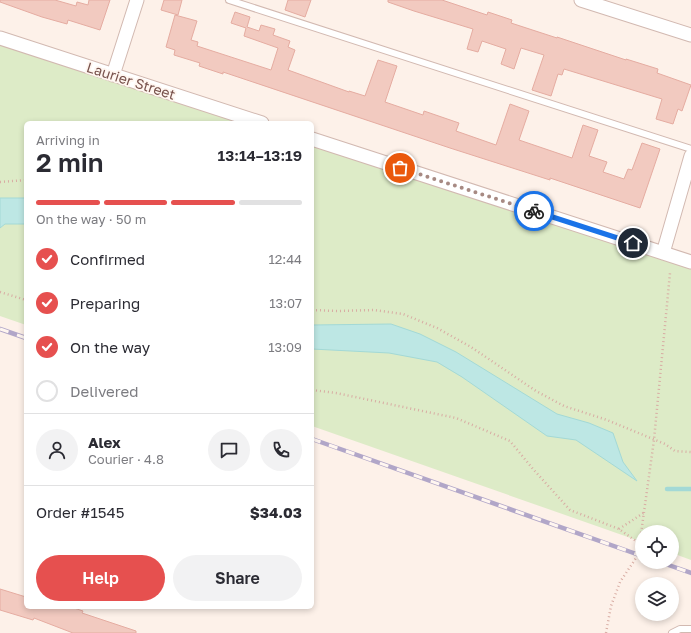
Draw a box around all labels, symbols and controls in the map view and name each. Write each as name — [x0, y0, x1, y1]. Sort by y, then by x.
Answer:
street label: Laurier Street — [85, 58, 178, 103]
text: Arriving in — [36, 132, 100, 148]
text: 13:14–13:19 — [218, 146, 302, 164]
text: 2 min — [36, 147, 104, 178]
pin — [383, 151, 417, 185]
icon: bag — [389, 157, 411, 179]
courier — [514, 191, 554, 231]
icon: bike — [523, 200, 545, 222]
text: On the way · 50 m — [36, 211, 146, 227]
pin — [616, 226, 650, 260]
icon: home — [622, 232, 644, 254]
icon: check — [36, 248, 58, 270]
text: Confirmed — [70, 250, 145, 268]
text: 12:44 — [268, 251, 302, 267]
icon: check — [36, 292, 58, 314]
text: Preparing — [70, 294, 140, 312]
text: 13:07 — [269, 295, 302, 311]
icon: check — [36, 336, 58, 358]
text: On the way — [70, 338, 150, 356]
text: 13:09 — [268, 339, 302, 355]
text: Delivered — [70, 382, 138, 400]
button: person — [36, 429, 78, 471]
button: chat — [208, 429, 250, 471]
button: phone — [260, 429, 302, 471]
text: Alex — [88, 433, 121, 451]
text: Courier · 4.8 — [88, 451, 164, 467]
text: Order #1545 — [36, 503, 124, 521]
text: $34.03 — [250, 503, 302, 521]
map controls — [635, 525, 679, 621]
button: locate — [635, 525, 679, 569]
button: Help — [36, 555, 165, 601]
button: Share — [173, 555, 302, 601]
button: layers — [635, 577, 679, 621]

